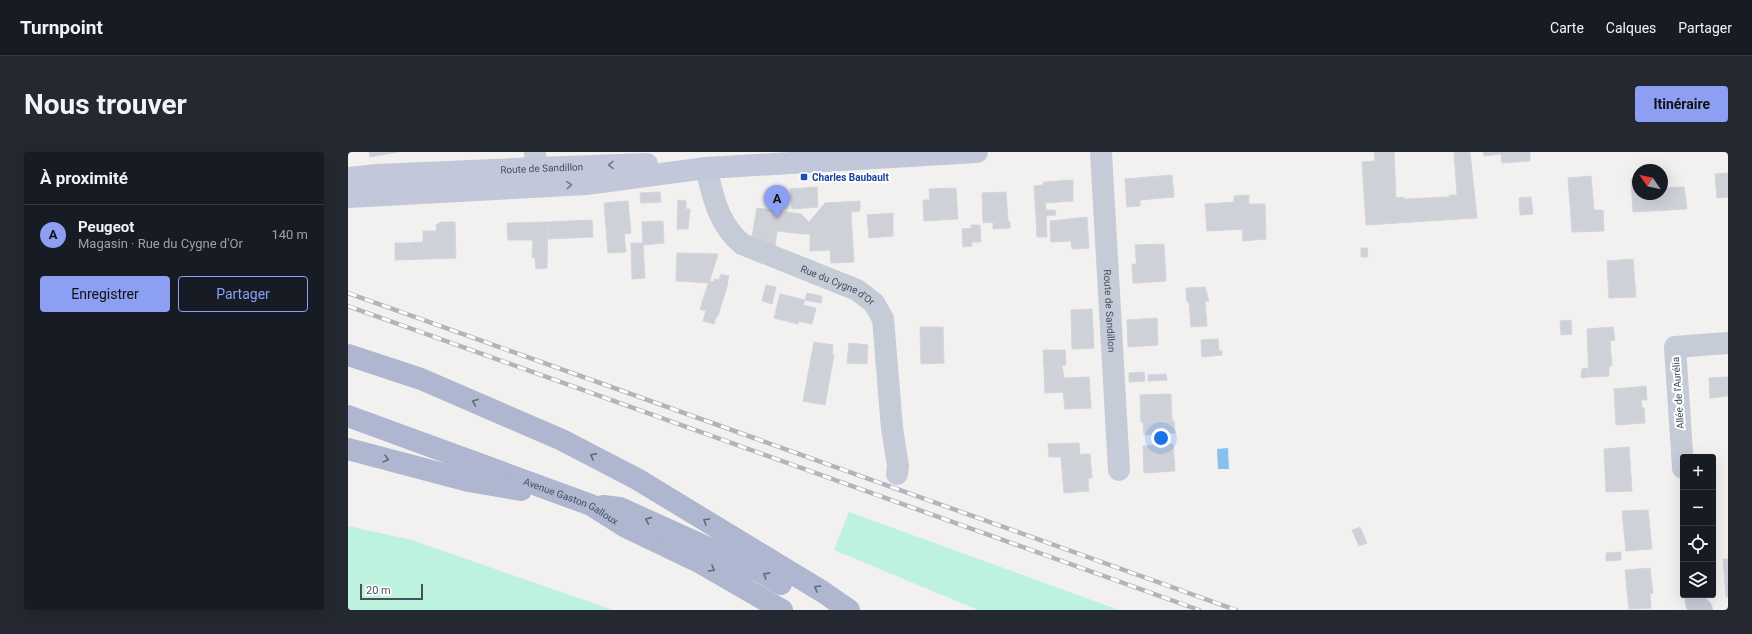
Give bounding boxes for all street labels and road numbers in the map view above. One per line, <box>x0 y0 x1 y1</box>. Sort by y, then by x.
street label: Route de Sandillon <box>500 161 583 175</box>
street label: Rue du Cygne d'Or <box>799 263 877 307</box>
street label: Route de Sandillon <box>1102 269 1118 352</box>
street label: Allée de l'Aurélia <box>1670 357 1686 429</box>
street label: Avenue Gaston Galloux <box>522 475 621 527</box>

